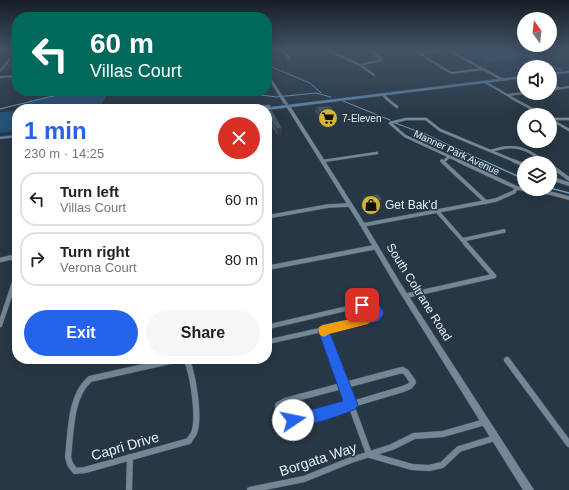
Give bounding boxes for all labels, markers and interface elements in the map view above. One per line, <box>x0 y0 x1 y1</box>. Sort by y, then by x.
north arrow <box>517 12 557 52</box>
map controls <box>517 12 557 196</box>
icon: left <box>24 28 76 80</box>
text: 60 m <box>90 28 154 59</box>
button: sound <box>517 60 557 100</box>
text: Villas Court <box>90 61 182 81</box>
supermarket icon: 7-Eleven <box>317 107 339 129</box>
button: search <box>517 108 557 148</box>
place label: 7-Eleven <box>342 113 381 124</box>
text: 1 min <box>24 117 87 144</box>
button: close <box>218 117 260 159</box>
street label: Manner Park Avenue <box>412 128 502 177</box>
text: 230 m · 14:25 <box>24 146 104 161</box>
button: layers <box>517 156 557 196</box>
text: Turn left <box>60 183 119 200</box>
icon: left <box>26 188 48 210</box>
text: 60 m <box>225 191 258 208</box>
shop icon: Get Bak'd <box>360 194 382 216</box>
place label: Get Bak'd <box>385 198 437 212</box>
text: Villas Court <box>60 200 126 215</box>
street label: South Coltrane Road <box>383 241 455 343</box>
text: Turn right <box>60 243 130 260</box>
icon: right <box>26 248 48 270</box>
text: 80 m <box>225 251 258 268</box>
text: Verona Court <box>60 260 137 275</box>
pin <box>345 288 379 322</box>
icon: arrive <box>351 294 373 316</box>
button: Exit <box>24 310 138 356</box>
button: Share <box>146 310 260 356</box>
position arrow <box>272 399 314 441</box>
street label: Capri Drive <box>89 429 161 463</box>
street label: Borgata Way <box>277 439 359 479</box>

